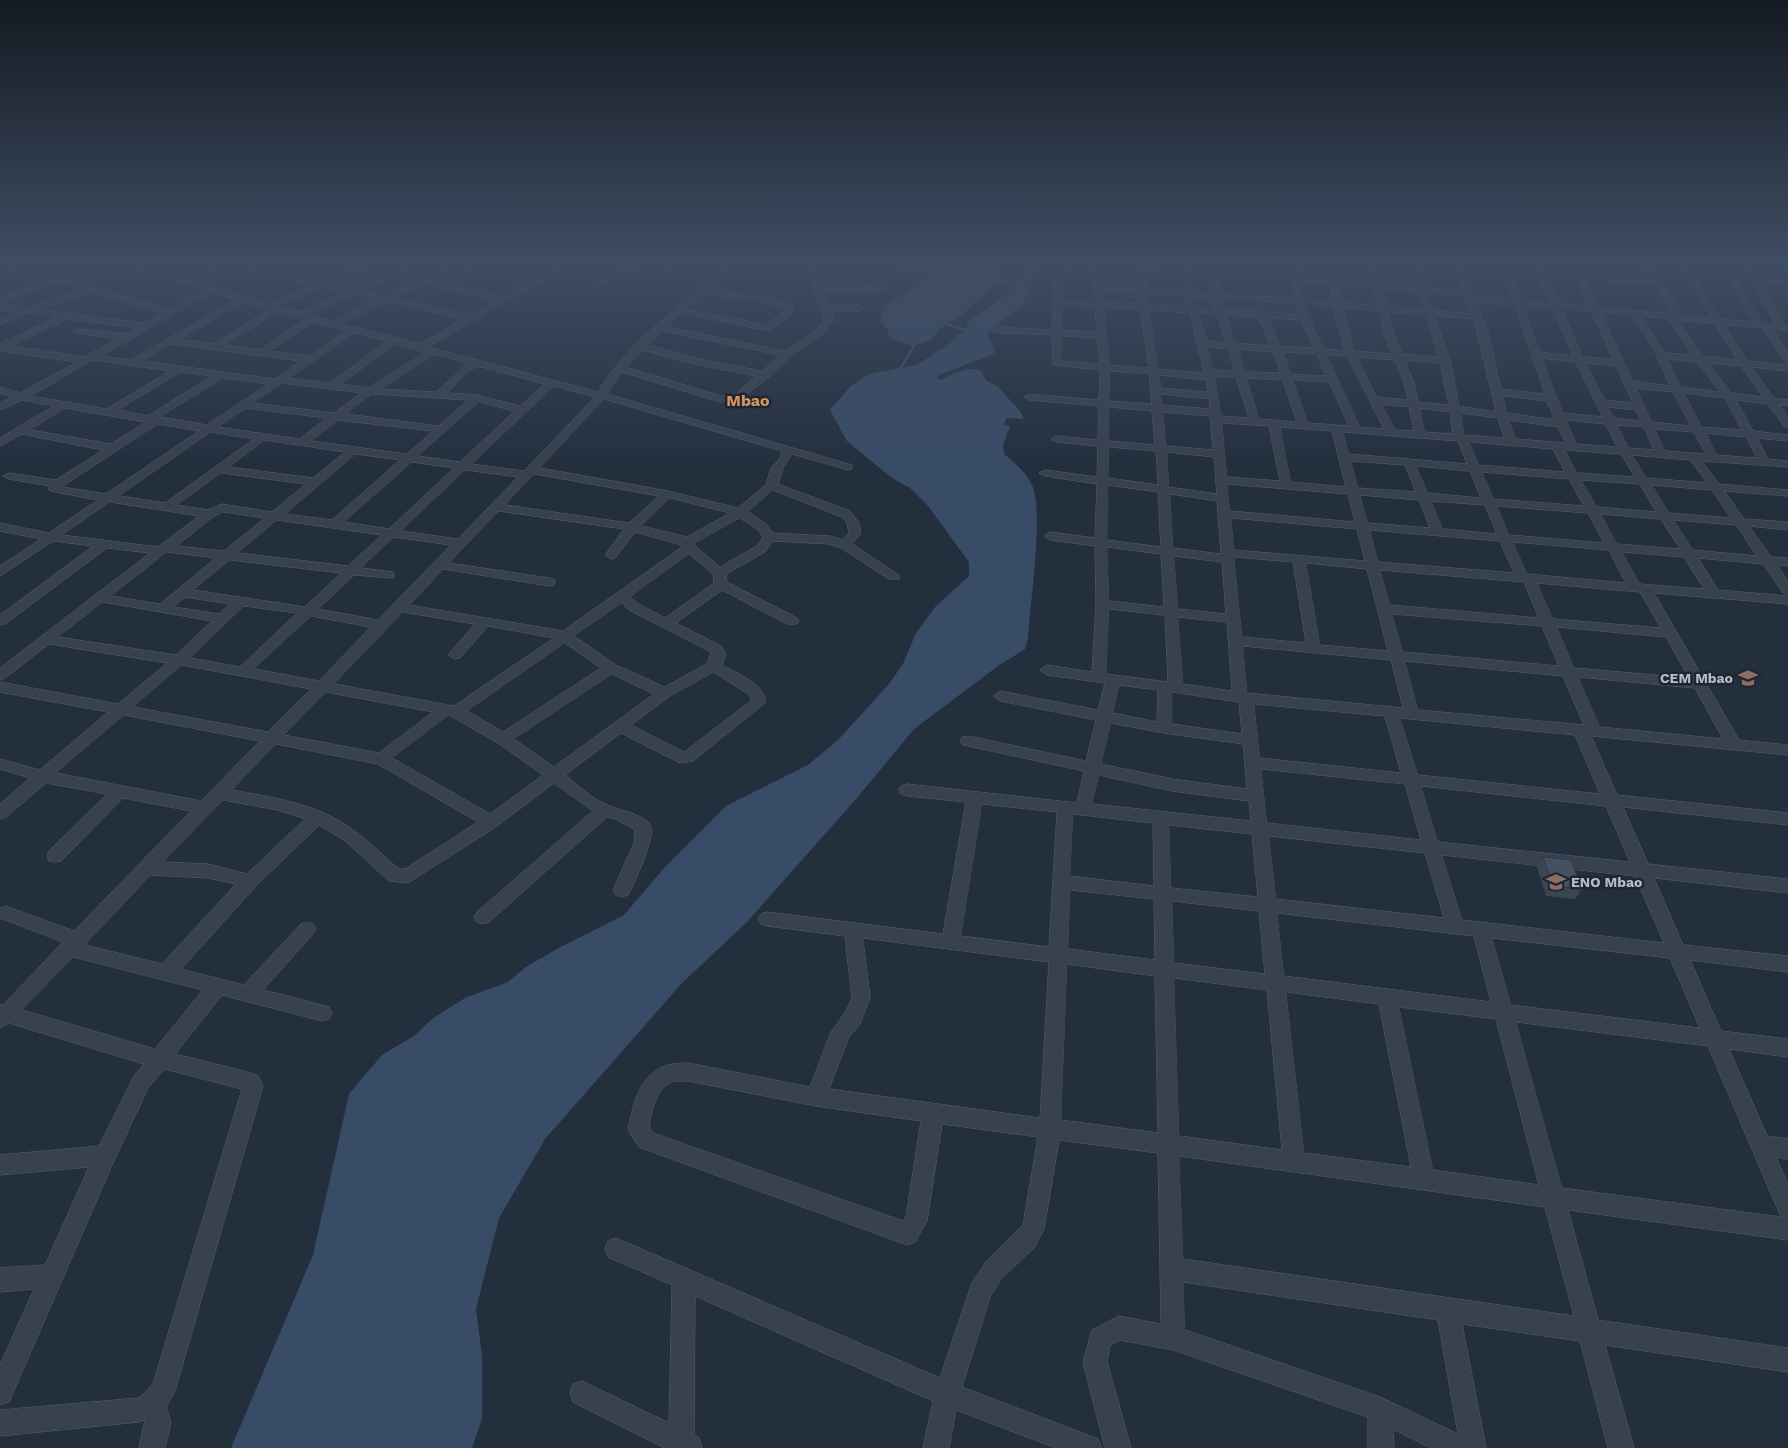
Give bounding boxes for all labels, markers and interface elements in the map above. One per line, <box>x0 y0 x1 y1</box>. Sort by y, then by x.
district label: Mbao <box>726 391 770 410</box>
school or university icon: CEM Mbao <box>1737 667 1759 689</box>
place label: CEM Mbao <box>1660 670 1733 686</box>
school or university icon: ENO Mbao <box>1545 871 1567 893</box>
place label: ENO Mbao <box>1571 874 1642 890</box>

